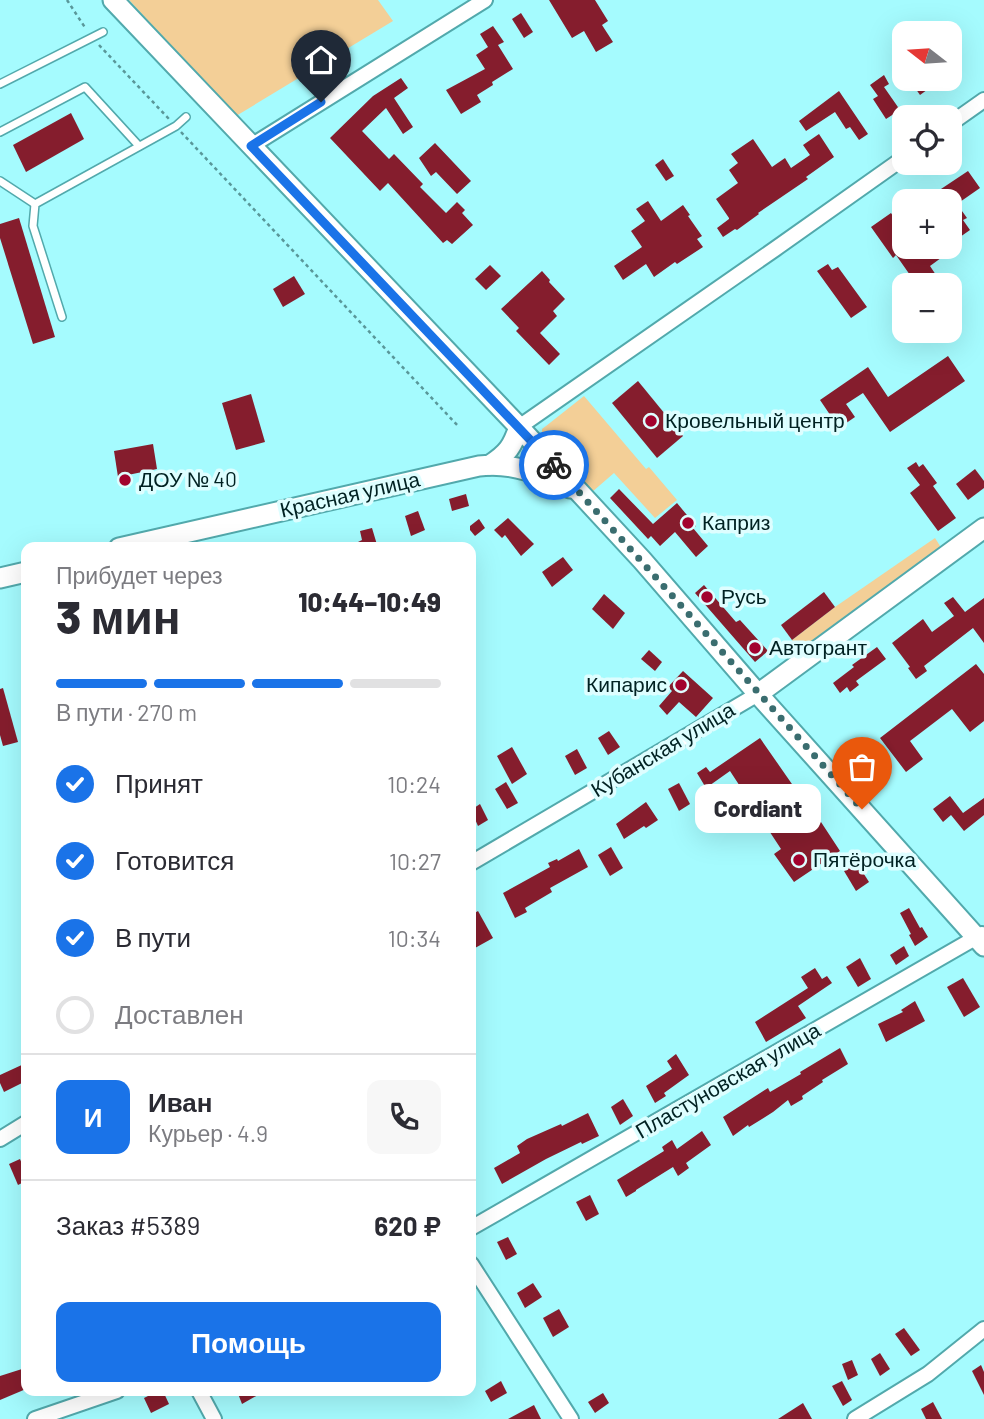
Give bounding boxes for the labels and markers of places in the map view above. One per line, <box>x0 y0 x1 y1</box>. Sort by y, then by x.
pin <box>291 30 351 102</box>
place label: Кровельный центр <box>665 407 845 432</box>
marker: Кровельный центр <box>643 413 659 429</box>
place label: ДОУ № 40 <box>139 466 237 491</box>
marker: ДОУ № 40 <box>117 472 133 488</box>
place label: Каприз <box>702 509 770 534</box>
marker: Каприз <box>680 515 696 531</box>
place label: Русь <box>721 583 767 608</box>
marker: Русь <box>699 589 715 605</box>
place label: Автогрант <box>769 634 867 659</box>
marker: Автогрант <box>747 640 763 656</box>
place label: Кипарис <box>586 671 667 696</box>
marker: Кипарис <box>673 677 689 693</box>
pin <box>832 737 892 809</box>
callout: Cordiant <box>694 784 820 834</box>
place label: Пятёрочка <box>813 846 916 871</box>
marker: Пятёрочка <box>791 852 807 868</box>

